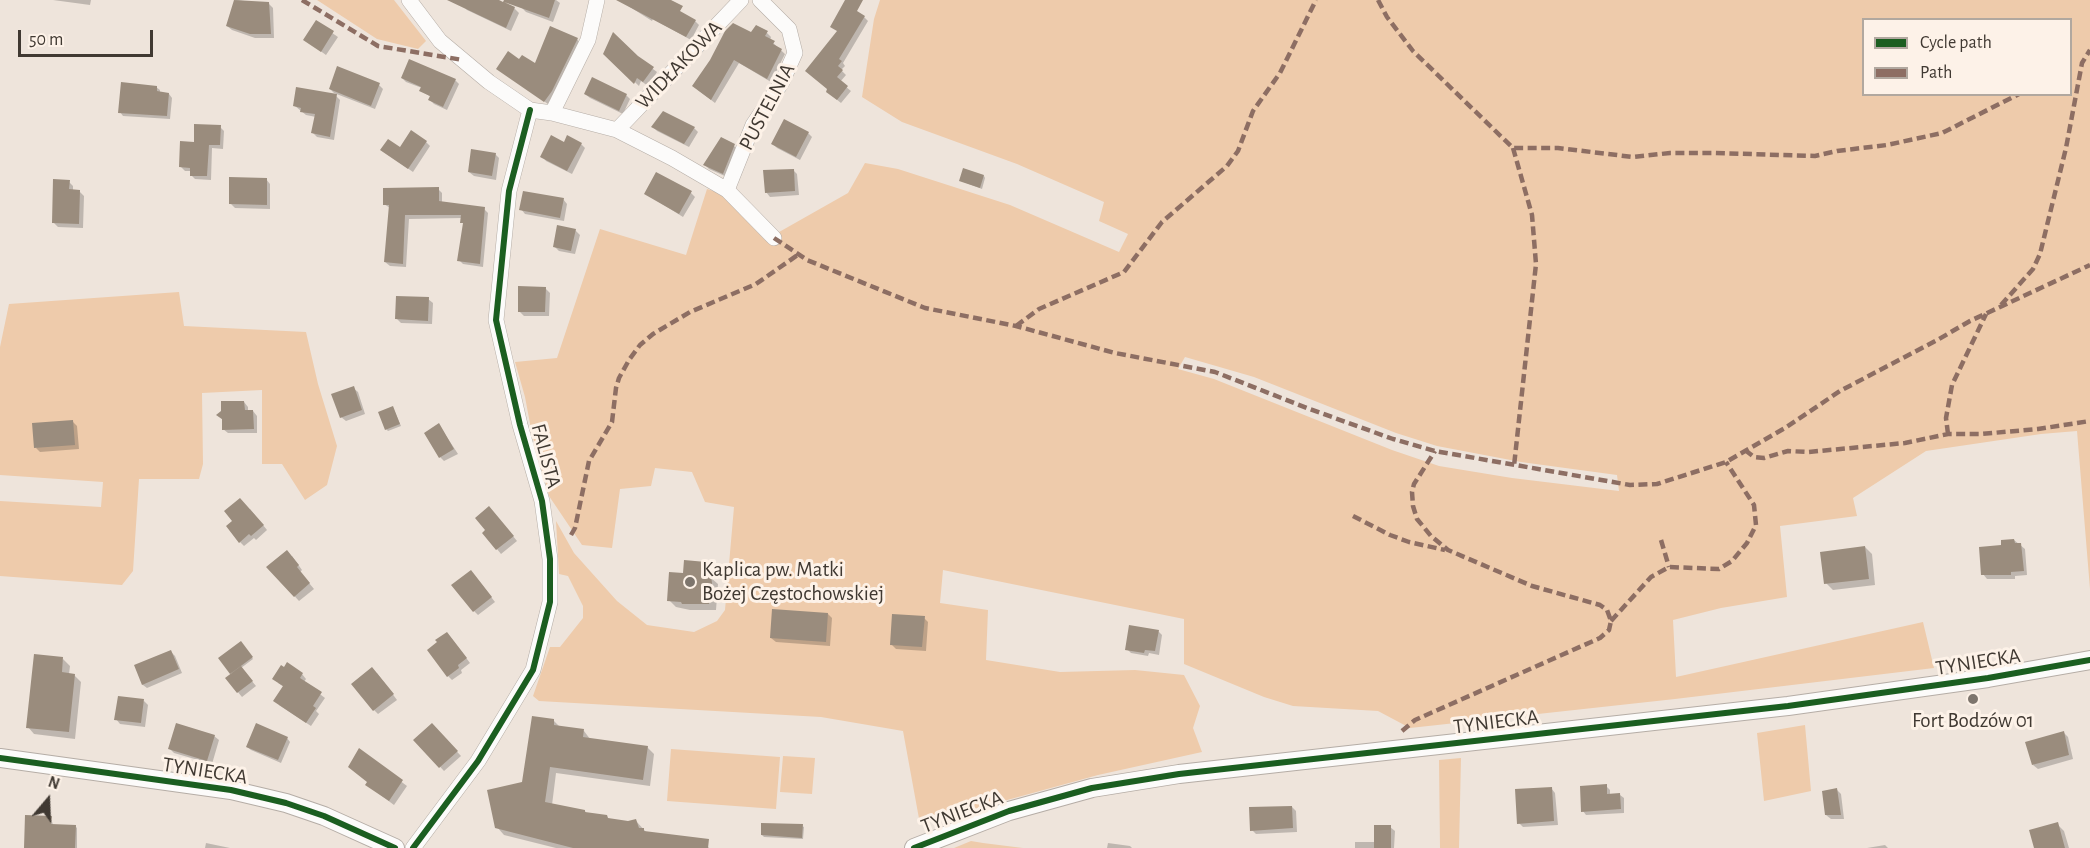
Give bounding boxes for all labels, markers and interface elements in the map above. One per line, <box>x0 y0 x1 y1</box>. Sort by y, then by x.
street label: WIDŁAKOWA <box>630 15 728 115</box>
scale bar <box>21 18 156 56</box>
legend <box>1862 18 2072 96</box>
text: 50 m <box>29 31 63 49</box>
text: Cycle path <box>1920 34 1992 52</box>
street label: PUSTELNIA <box>734 59 800 155</box>
text: Path <box>1920 64 1952 82</box>
street label: FALISTA <box>525 421 567 491</box>
place label: Kaplica pw. Matki Bożej Częstochowskiej <box>702 557 884 607</box>
marker: Kaplica pw. Matki Bożej Częstochowskiej <box>683 575 697 589</box>
street label: TYNIECKA <box>1934 643 2022 681</box>
marker: Fort Bodzów 01 <box>1966 692 1980 706</box>
street label: TYNIECKA <box>1452 704 1540 740</box>
place label: Fort Bodzów 01 <box>1912 708 2034 734</box>
street label: TYNIECKA <box>161 752 249 790</box>
north arrow <box>18 770 78 830</box>
text: N <box>46 774 62 792</box>
street label: TYNIECKA <box>917 785 1007 839</box>

